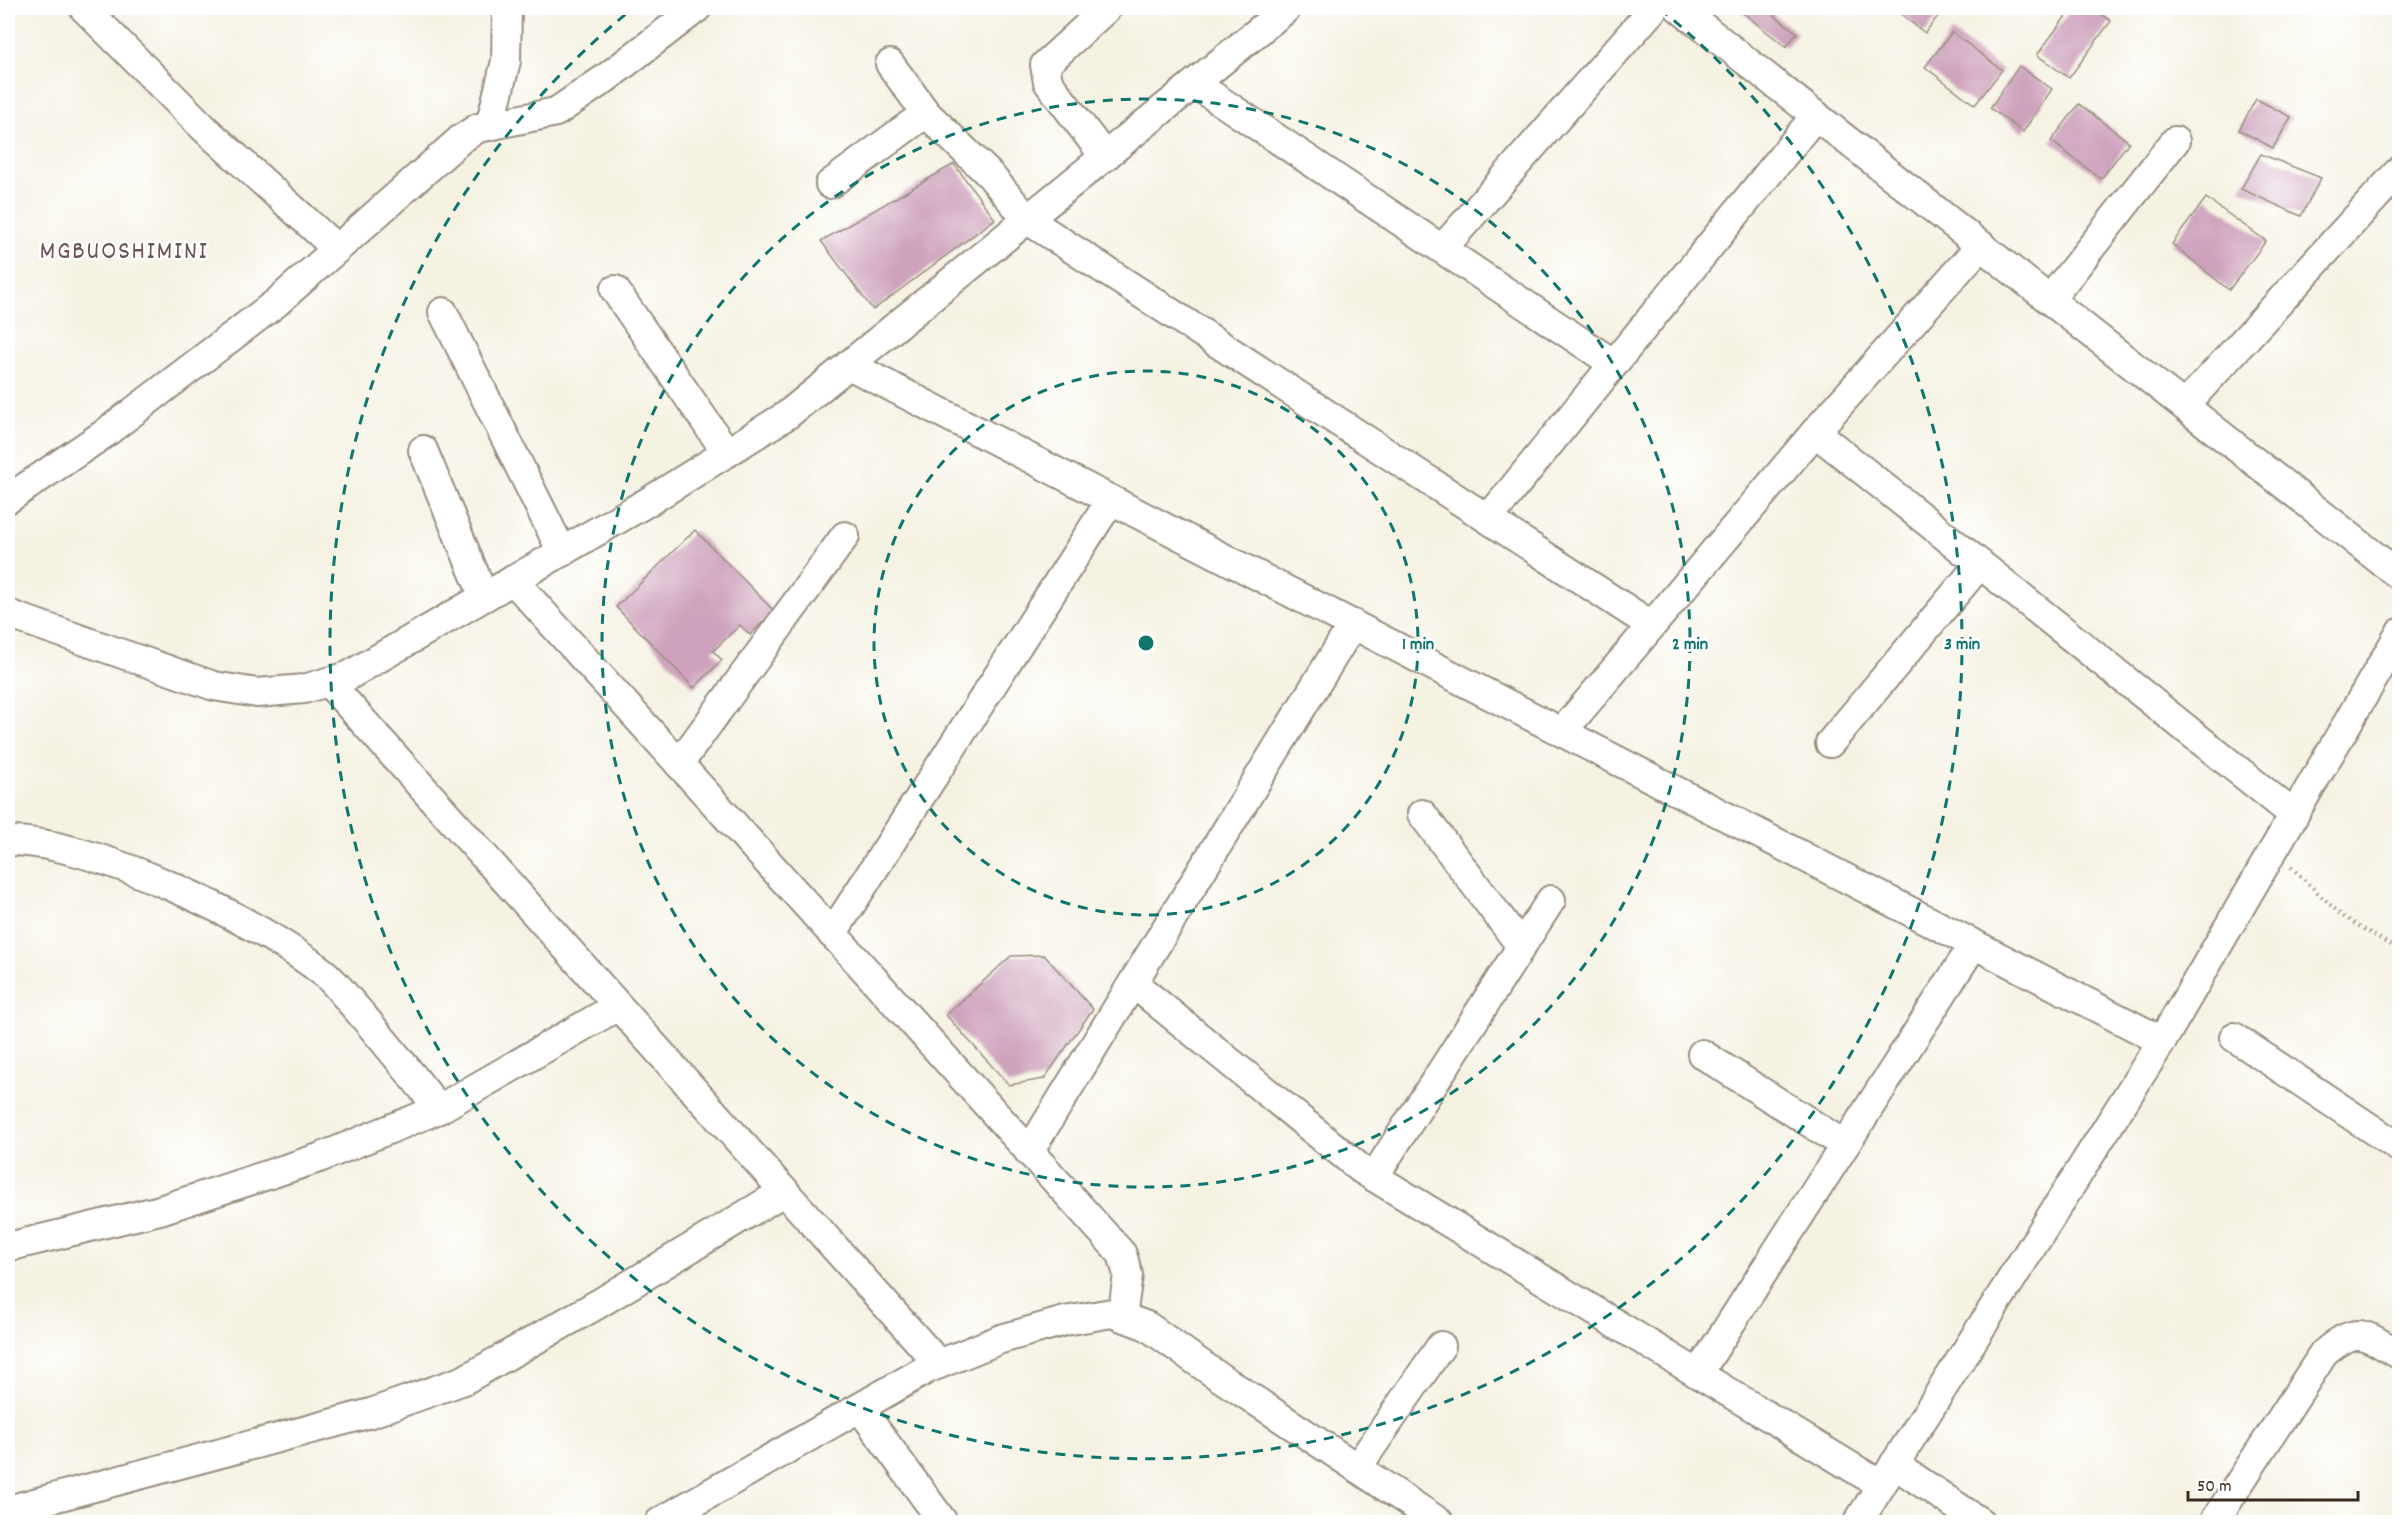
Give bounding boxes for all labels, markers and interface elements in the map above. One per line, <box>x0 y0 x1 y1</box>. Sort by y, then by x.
district label: MGBUOSHIMINI <box>40 233 208 272</box>
centre of rings <box>1136 633 1156 653</box>
text: 1 min <box>1402 633 1434 658</box>
text: 2 min <box>1672 633 1708 658</box>
text: 3 min <box>1944 633 1980 658</box>
scale bar <box>2188 1464 2358 1502</box>
text: 50 m <box>2197 1475 2232 1500</box>

